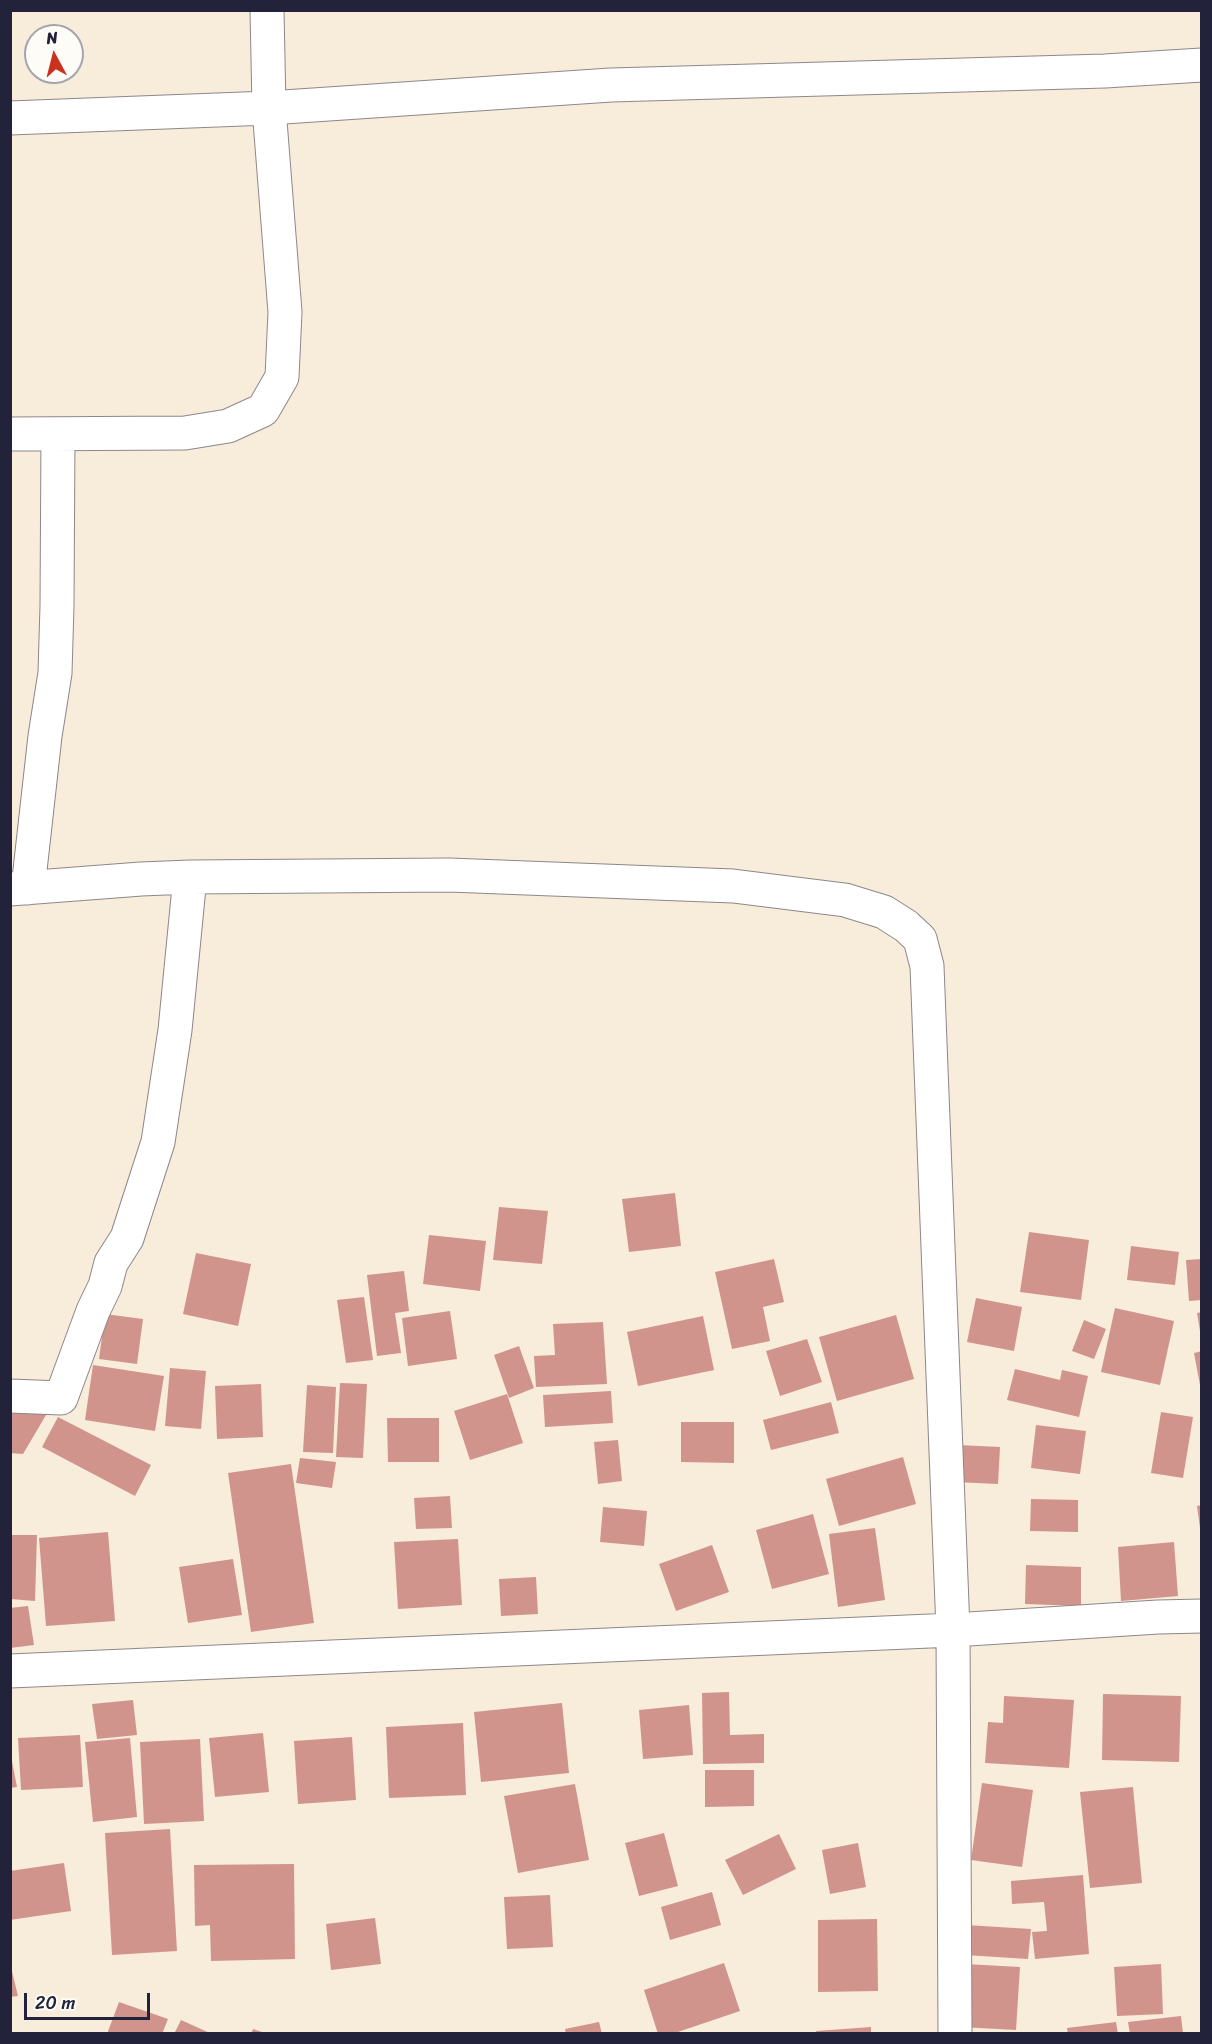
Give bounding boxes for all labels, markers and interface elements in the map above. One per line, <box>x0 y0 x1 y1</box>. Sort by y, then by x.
text: N <box>45 23 59 53</box>
north arrow <box>24 24 84 84</box>
scale bar <box>27 1981 153 2019</box>
text: 20 m <box>35 1987 75 2019</box>

